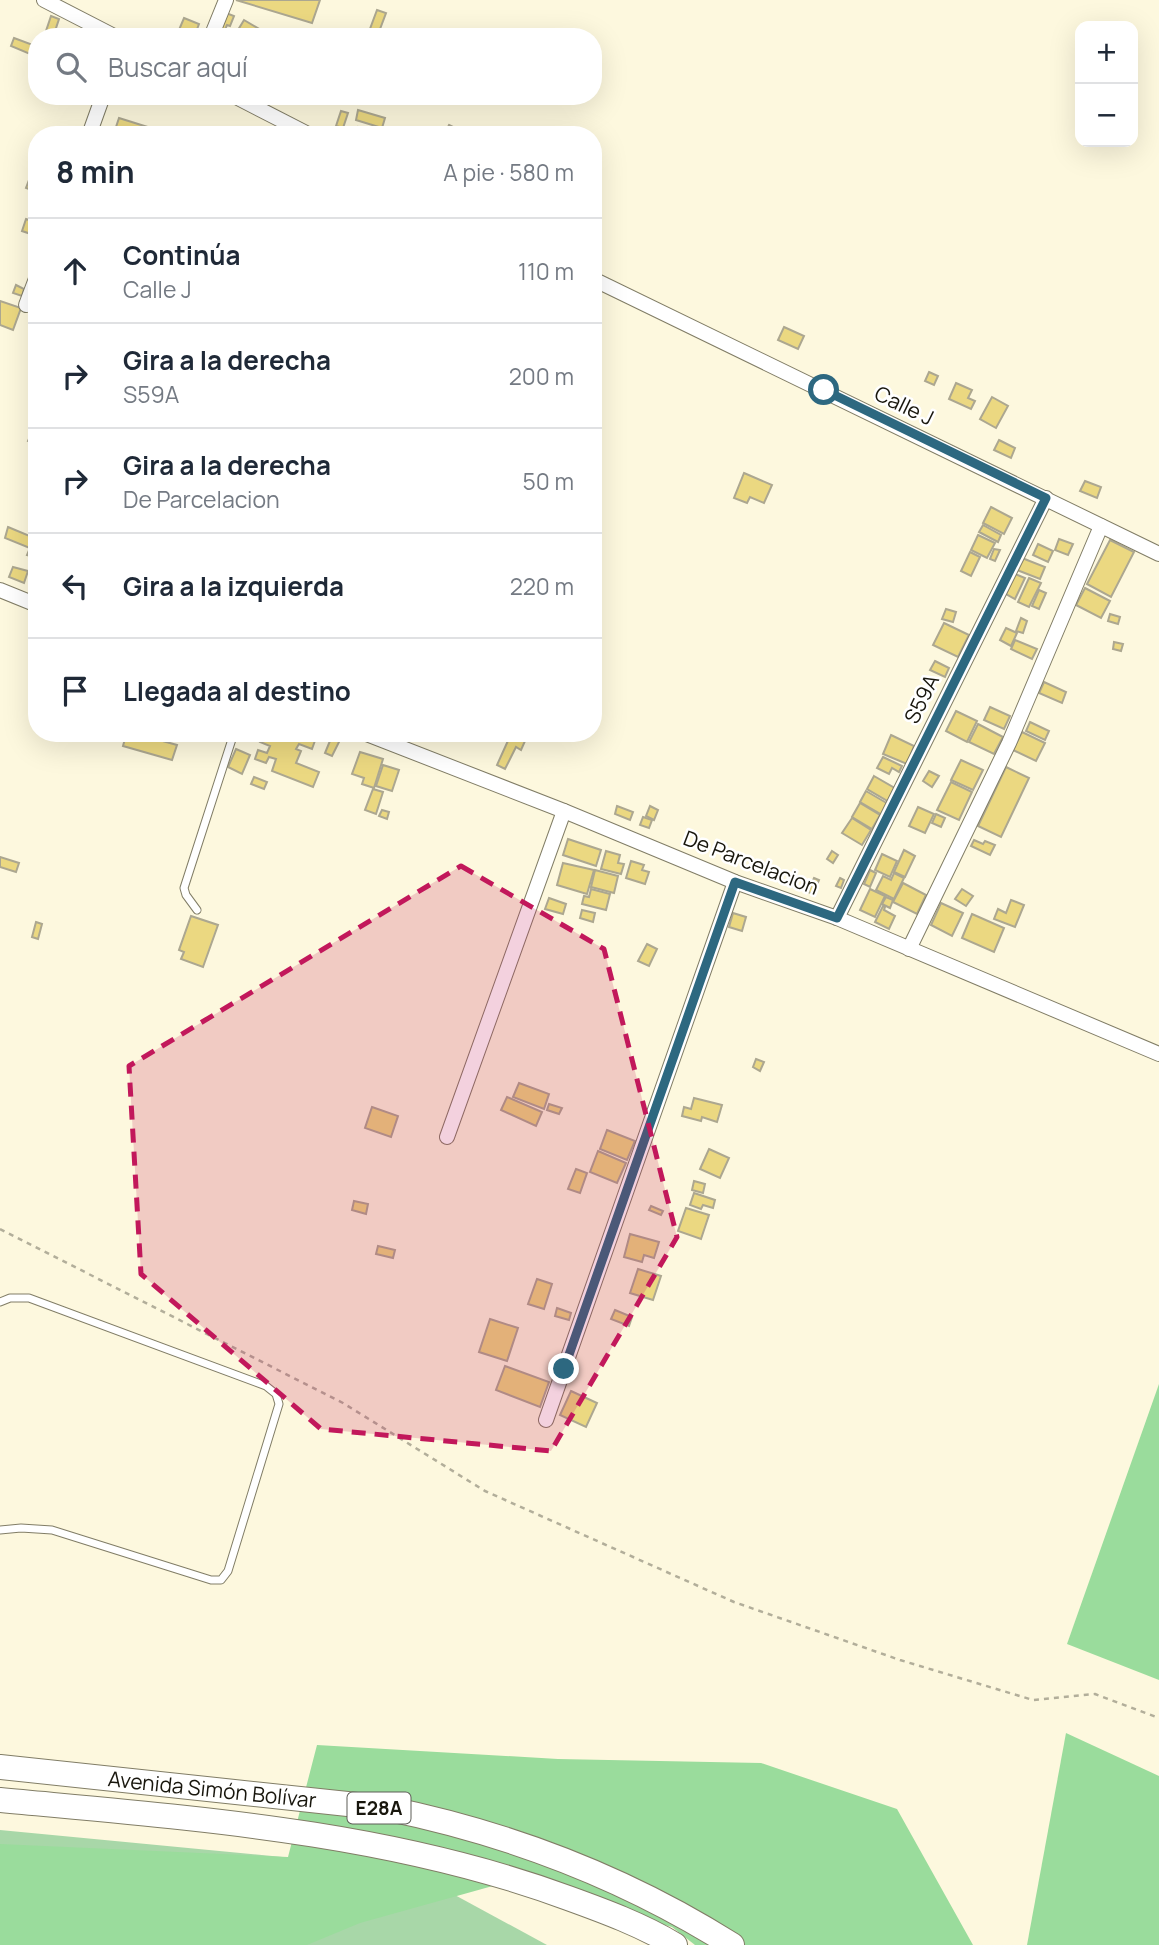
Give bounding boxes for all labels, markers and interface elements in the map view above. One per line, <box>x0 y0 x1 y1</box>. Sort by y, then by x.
map controls <box>1075 21 1138 147</box>
button: + <box>1075 21 1138 84</box>
search box <box>28 28 602 105</box>
icon: search <box>52 48 90 86</box>
text: Buscar aquí <box>108 49 248 85</box>
button: − <box>1075 84 1138 147</box>
text: 8 min <box>56 151 135 192</box>
text: A pie · 580 m <box>443 156 574 188</box>
text: Continúa <box>123 237 241 273</box>
icon: ahead <box>56 252 94 290</box>
text: 110 m <box>518 255 574 287</box>
text: Calle J <box>123 273 192 305</box>
text: Gira a la derecha <box>123 342 331 378</box>
icon: right <box>56 357 94 395</box>
text: 200 m <box>509 360 574 392</box>
route start <box>808 374 839 405</box>
text: S59A <box>123 378 179 410</box>
street label: Calle J <box>870 379 939 431</box>
text: Gira a la derecha <box>123 447 331 483</box>
icon: right <box>56 462 94 500</box>
text: 50 m <box>523 465 574 497</box>
text: De Parcelacion <box>123 483 280 515</box>
icon: left <box>56 567 94 605</box>
text: Gira a la izquierda <box>123 568 344 604</box>
text: 220 m <box>510 570 574 602</box>
street label: S59A <box>897 669 945 728</box>
icon: arrive <box>56 672 94 710</box>
text: Llegada al destino <box>123 673 351 709</box>
street label: De Parcelacion <box>680 823 823 901</box>
route end <box>548 1353 579 1384</box>
street label: Avenida Simón Bolívar <box>107 1764 318 1814</box>
road number: E28A <box>348 1792 410 1824</box>

